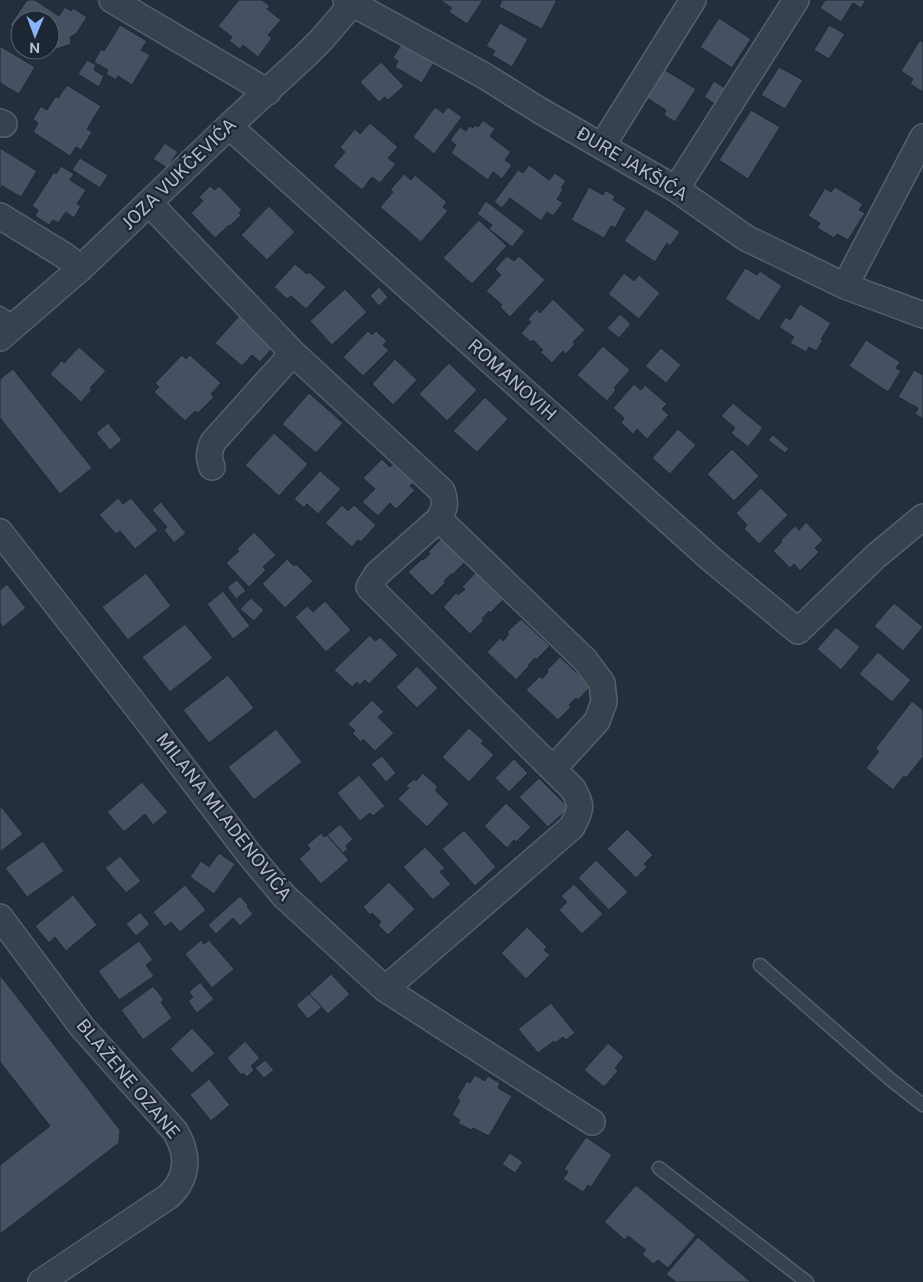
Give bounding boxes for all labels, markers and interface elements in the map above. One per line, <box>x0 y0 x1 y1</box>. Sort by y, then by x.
north arrow <box>10 10 60 60</box>
text: N <box>29 40 40 56</box>
street label: JOZA VUKČEVIĆA <box>116 113 240 234</box>
street label: ĐURE JAKŠIĆA <box>573 121 692 205</box>
street label: ROMANOVIH <box>464 335 561 425</box>
street label: MILANA MLADENOVIĆA <box>152 728 297 905</box>
street label: BLAŽENE OZANE <box>72 1015 184 1143</box>

